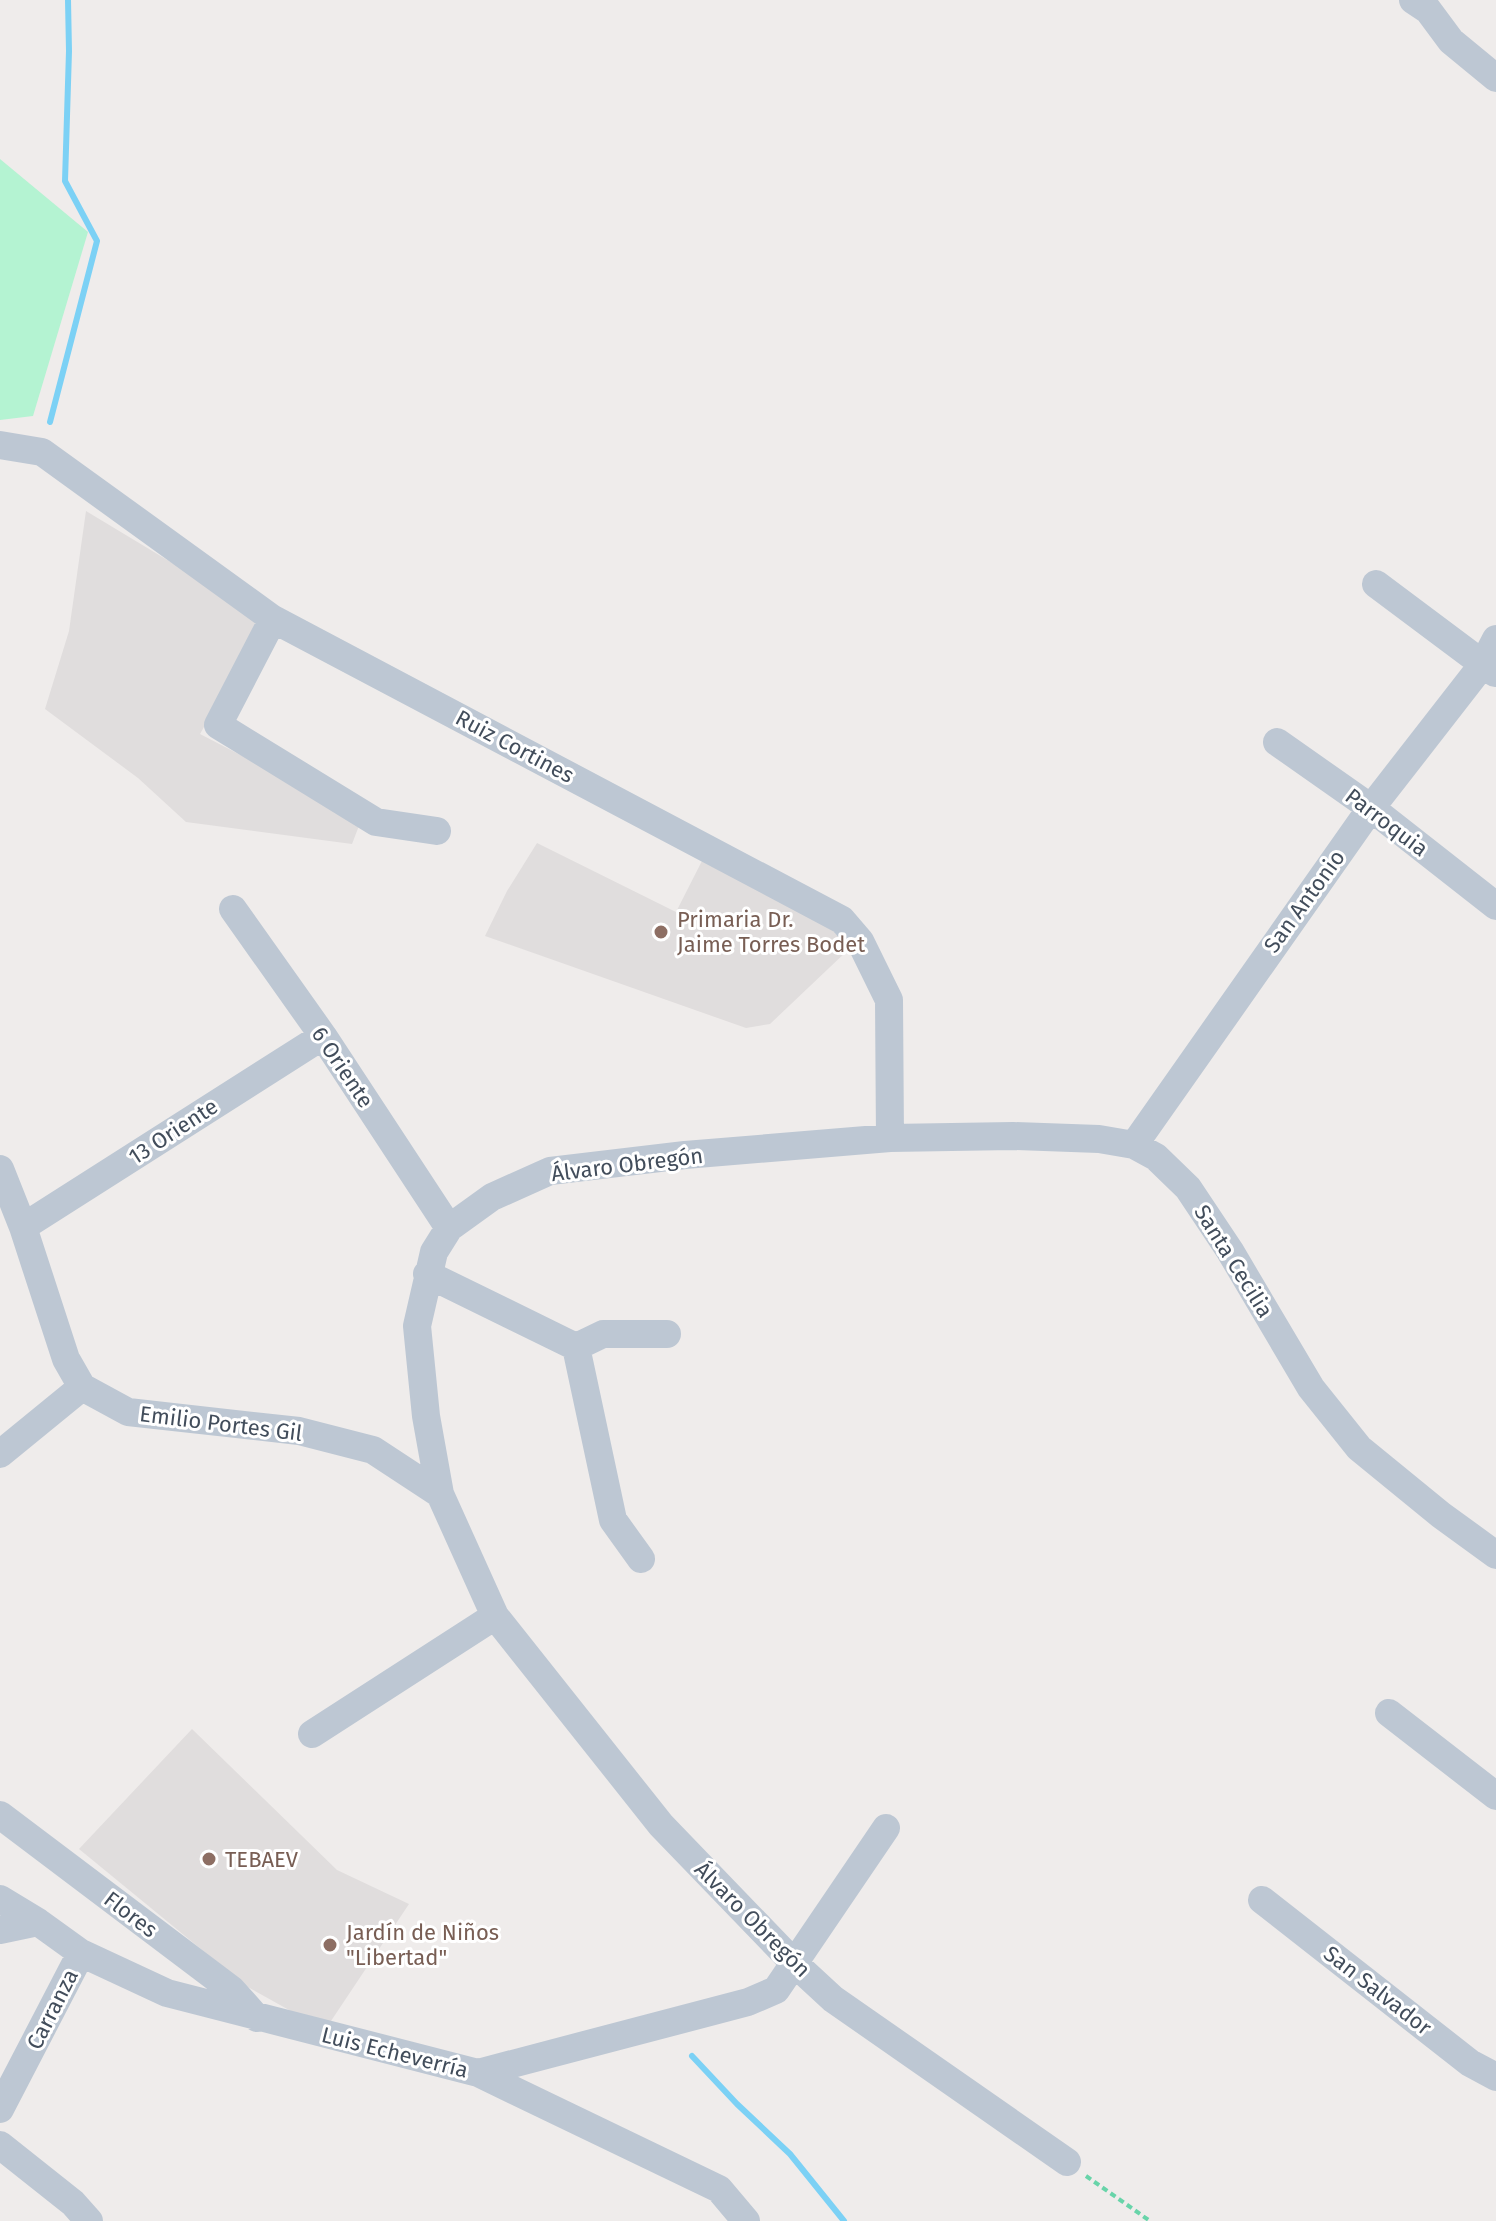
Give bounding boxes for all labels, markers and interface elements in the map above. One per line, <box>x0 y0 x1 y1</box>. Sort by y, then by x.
street label: Ruiz Cortines <box>451 704 579 789</box>
street label: Parroquia <box>1340 782 1434 862</box>
street label: San Antonio <box>1258 845 1351 958</box>
place label: Primaria Dr. Jaime Torres Bodet <box>677 906 865 958</box>
marker: Primaria Dr. Jaime Torres Bodet <box>652 923 670 941</box>
street label: 6 Oriente <box>306 1022 379 1113</box>
street label: 13 Oriente <box>124 1093 223 1170</box>
street label: Álvaro Obregón <box>550 1142 705 1187</box>
street label: Santa Cecilia <box>1188 1200 1279 1323</box>
street label: Emilio Portes Gil <box>138 1400 304 1447</box>
place label: TEBAEV <box>225 1846 299 1873</box>
marker: TEBAEV <box>200 1850 218 1868</box>
street label: Álvaro Obregón <box>689 1856 816 1983</box>
street label: Flores <box>99 1886 163 1943</box>
place label: Jardín de Niños "Libertad" <box>346 1919 499 1971</box>
marker: Jardín de Niños "Libertad" <box>321 1936 339 1954</box>
street label: San Salvador <box>1318 1940 1437 2041</box>
street label: Carranza <box>21 1965 84 2054</box>
street label: Luis Echeverría <box>319 2021 471 2084</box>

